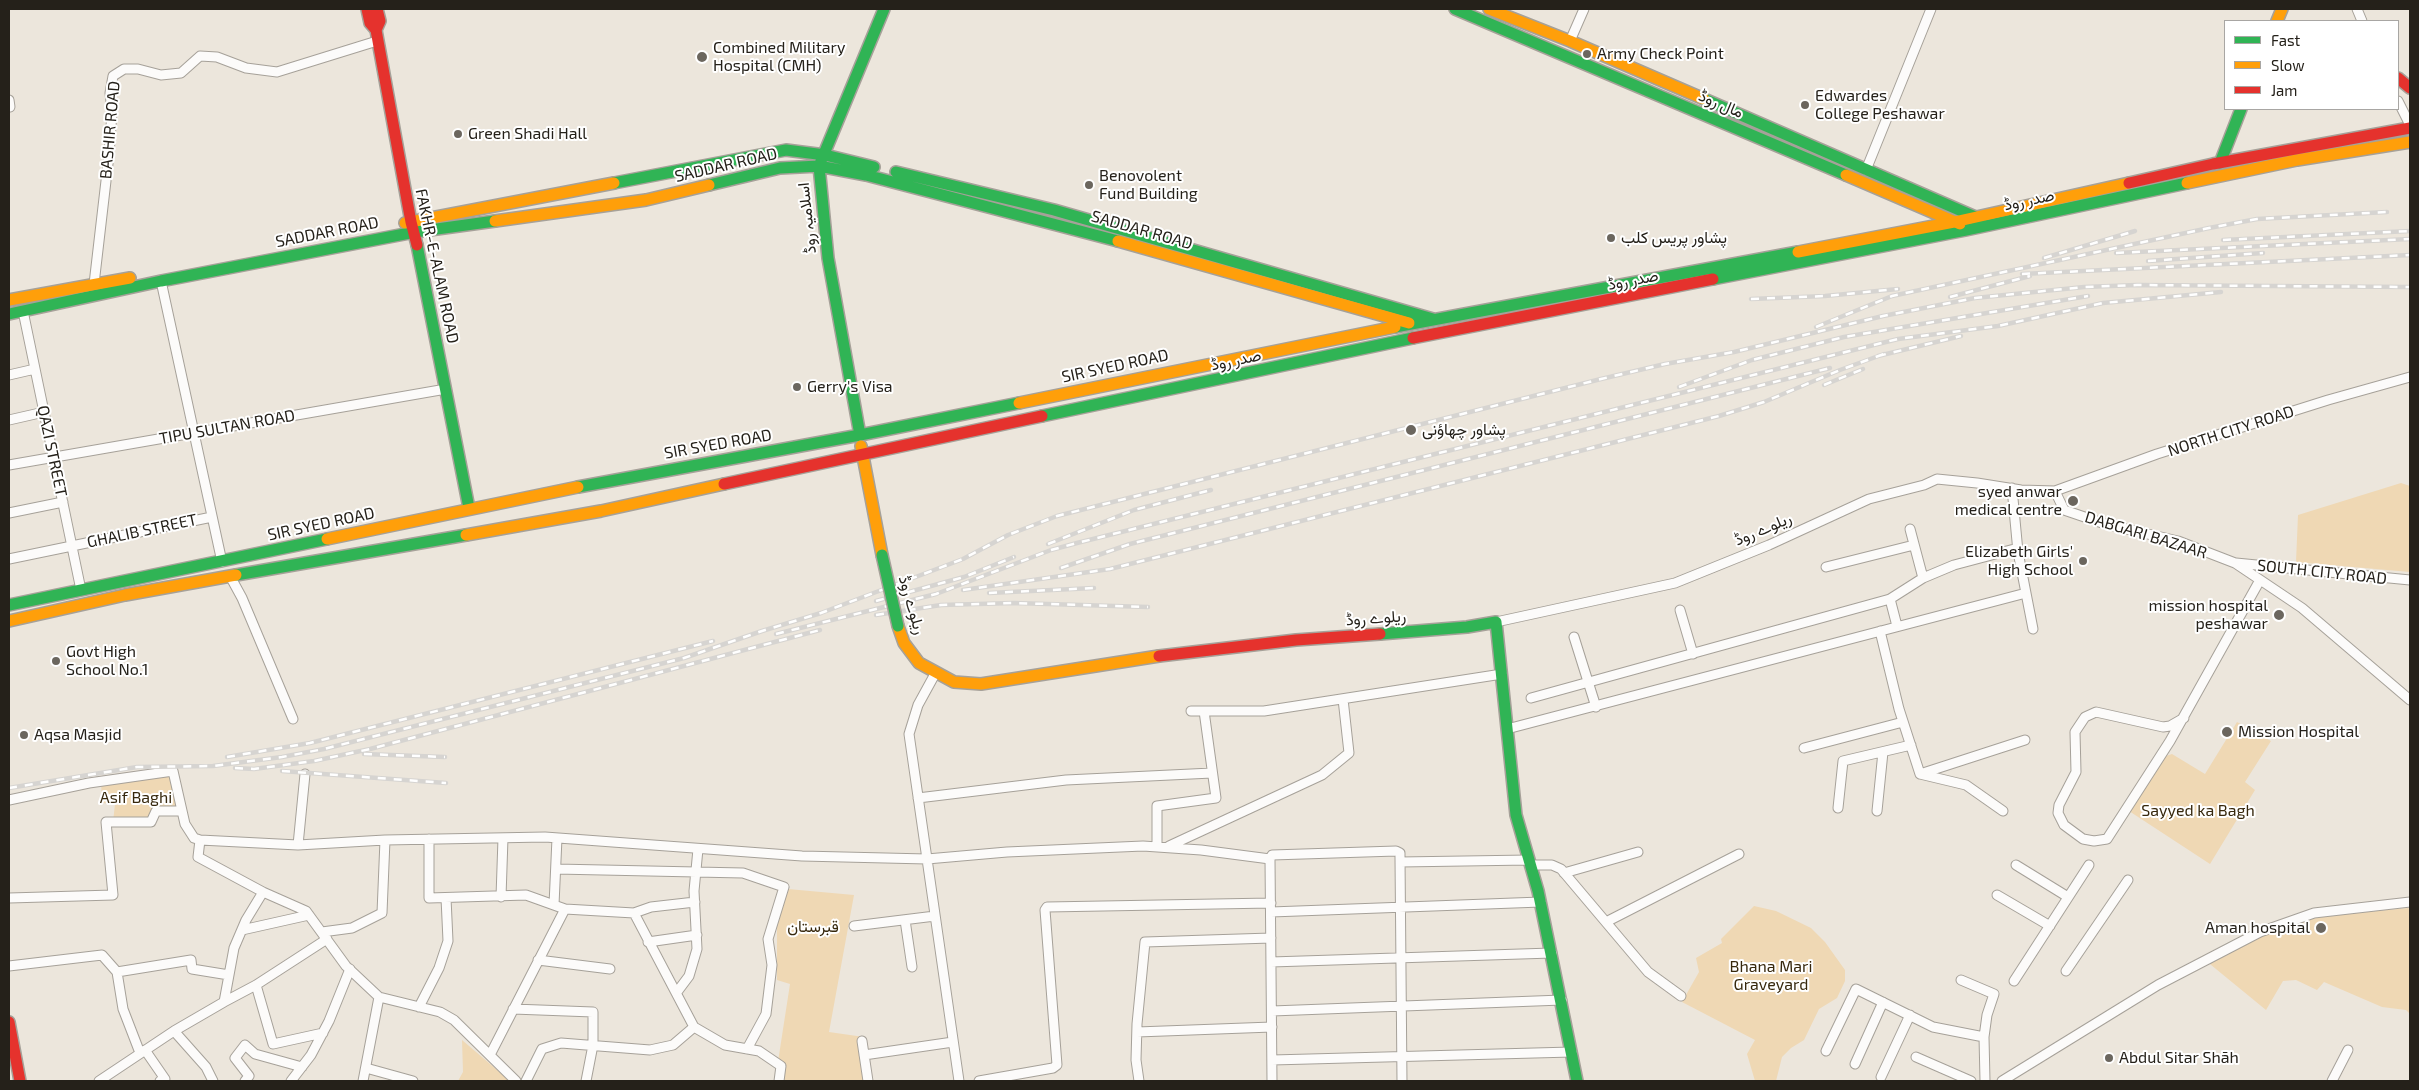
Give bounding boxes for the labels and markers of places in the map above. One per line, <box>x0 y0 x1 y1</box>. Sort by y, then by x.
place label: Combined Military Hospital (CMH) <box>713 38 845 76</box>
place label: Army Check Point <box>1597 44 1724 64</box>
marker: Army Check Point <box>1581 48 1593 60</box>
marker: Combined Military Hospital (CMH) <box>695 50 709 64</box>
place label: Edwardes College Peshawar <box>1815 86 1945 124</box>
marker: Edwardes College Peshawar <box>1799 99 1811 111</box>
place label: Green Shadi Hall <box>468 124 587 144</box>
marker: Green Shadi Hall <box>452 128 464 140</box>
place label: Benovolent Fund Building <box>1099 166 1198 204</box>
marker: Benovolent Fund Building <box>1083 179 1095 191</box>
place label: پشاور پریس کلب <box>1621 228 1727 248</box>
marker: پشاور پریس کلب <box>1605 232 1617 244</box>
place label: Gerry's Visa <box>807 377 893 397</box>
marker: Gerry's Visa <box>791 381 803 393</box>
place label: پشاور چھاؤنی <box>1422 420 1506 440</box>
marker: پشاور چھاؤنی <box>1404 423 1418 437</box>
place label: syed anwar medical centre <box>1955 482 2062 520</box>
marker: syed anwar medical centre <box>2066 494 2080 508</box>
place label: Elizabeth Girls' High School <box>1965 542 2073 580</box>
marker: Elizabeth Girls' High School <box>2077 555 2089 567</box>
place label: mission hospital peshawar <box>2148 596 2268 634</box>
marker: mission hospital peshawar <box>2272 608 2286 622</box>
place label: Govt High School No.1 <box>66 642 148 680</box>
marker: Govt High School No.1 <box>50 655 62 667</box>
place label: Mission Hospital <box>2238 722 2359 742</box>
place label: Aqsa Masjid <box>34 725 122 745</box>
marker: Mission Hospital <box>2220 725 2234 739</box>
marker: Aqsa Masjid <box>18 729 30 741</box>
place label: Aman hospital <box>2205 918 2310 938</box>
marker: Aman hospital <box>2314 921 2328 935</box>
place label: Abdul Sitar Shāh <box>2119 1048 2239 1068</box>
marker: Abdul Sitar Shāh <box>2103 1052 2115 1064</box>

